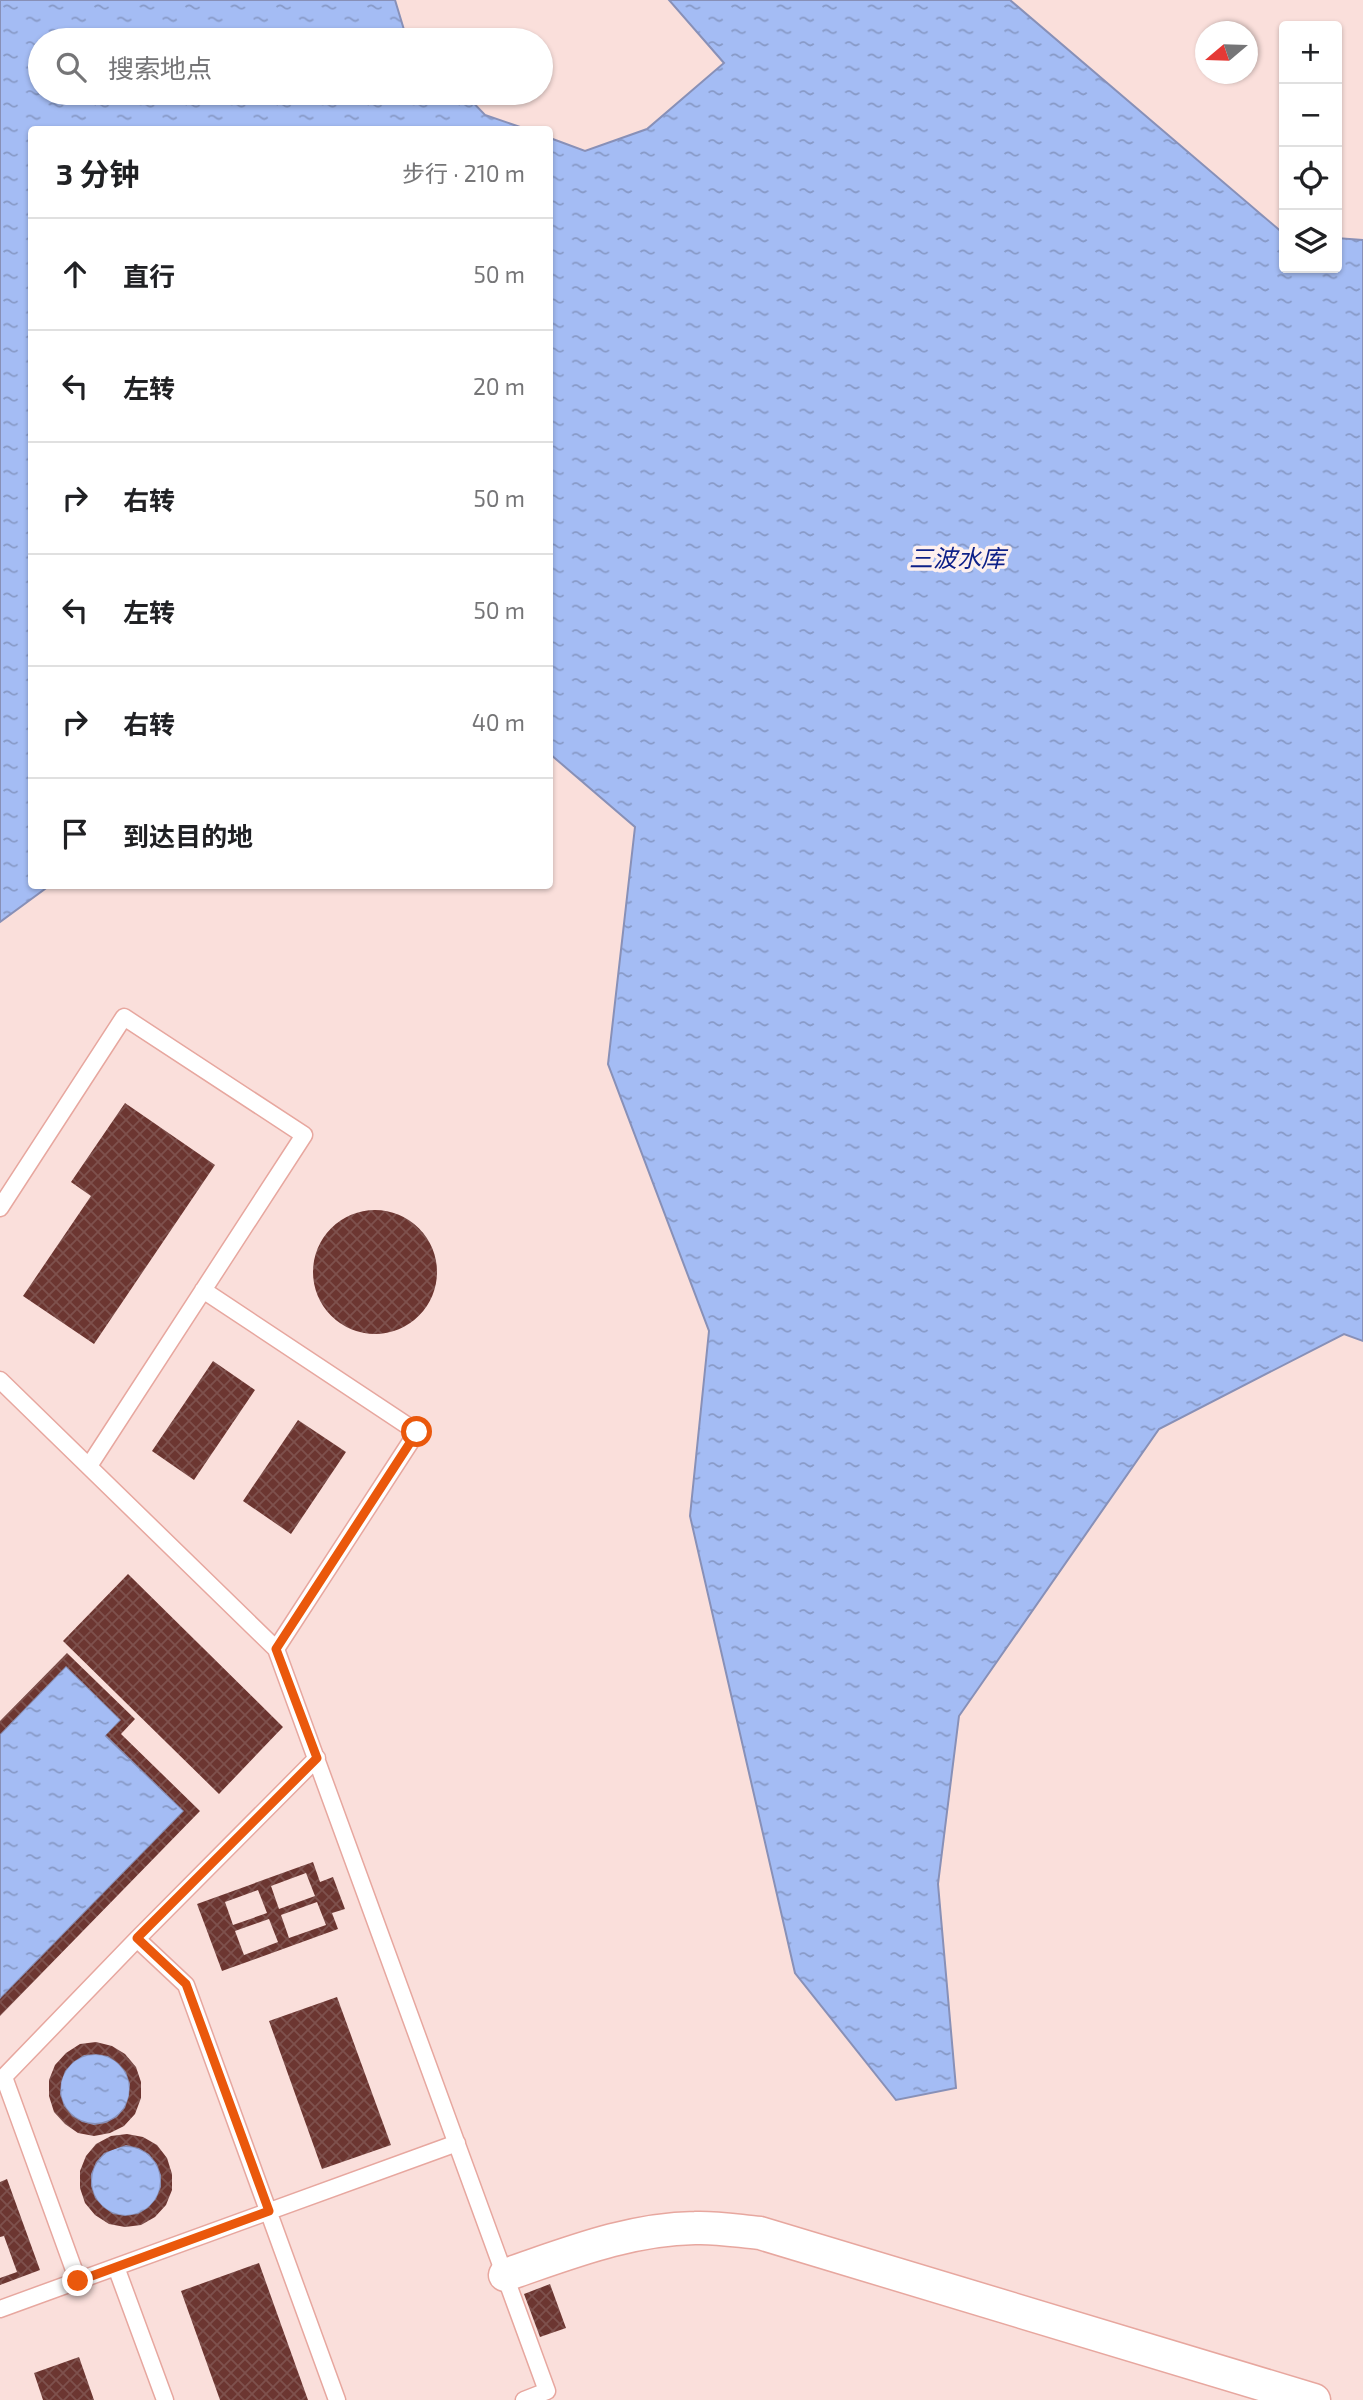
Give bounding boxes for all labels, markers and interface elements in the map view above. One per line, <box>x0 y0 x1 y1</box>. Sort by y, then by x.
north arrow <box>1195 21 1258 84</box>
map controls <box>1279 21 1342 273</box>
button: + <box>1279 21 1342 84</box>
search box <box>28 28 553 105</box>
icon: search <box>52 48 90 86</box>
text: 搜索地点 <box>108 52 212 83</box>
button: − <box>1279 84 1342 147</box>
button: locate <box>1279 147 1342 210</box>
text: 3 分钟 <box>56 155 140 191</box>
text: 步行 · 210 m <box>402 159 525 187</box>
button: layers <box>1279 210 1342 273</box>
icon: ahead <box>56 255 94 293</box>
text: 直行 <box>123 260 175 291</box>
text: 50 m <box>474 260 525 288</box>
icon: left <box>56 367 94 405</box>
text: 左转 <box>123 372 175 403</box>
text: 20 m <box>473 372 525 400</box>
icon: right <box>56 479 94 517</box>
text: 右转 <box>123 484 175 515</box>
text: 50 m <box>474 484 525 512</box>
water label: 三波水库 <box>909 543 1009 572</box>
icon: left <box>56 591 94 629</box>
text: 左转 <box>123 596 175 627</box>
text: 50 m <box>474 596 525 624</box>
icon: right <box>56 703 94 741</box>
text: 右转 <box>123 708 175 739</box>
text: 40 m <box>472 708 525 736</box>
icon: arrive <box>56 815 94 853</box>
text: 到达目的地 <box>123 820 253 851</box>
route start <box>401 1416 432 1447</box>
route end <box>62 2265 93 2296</box>

